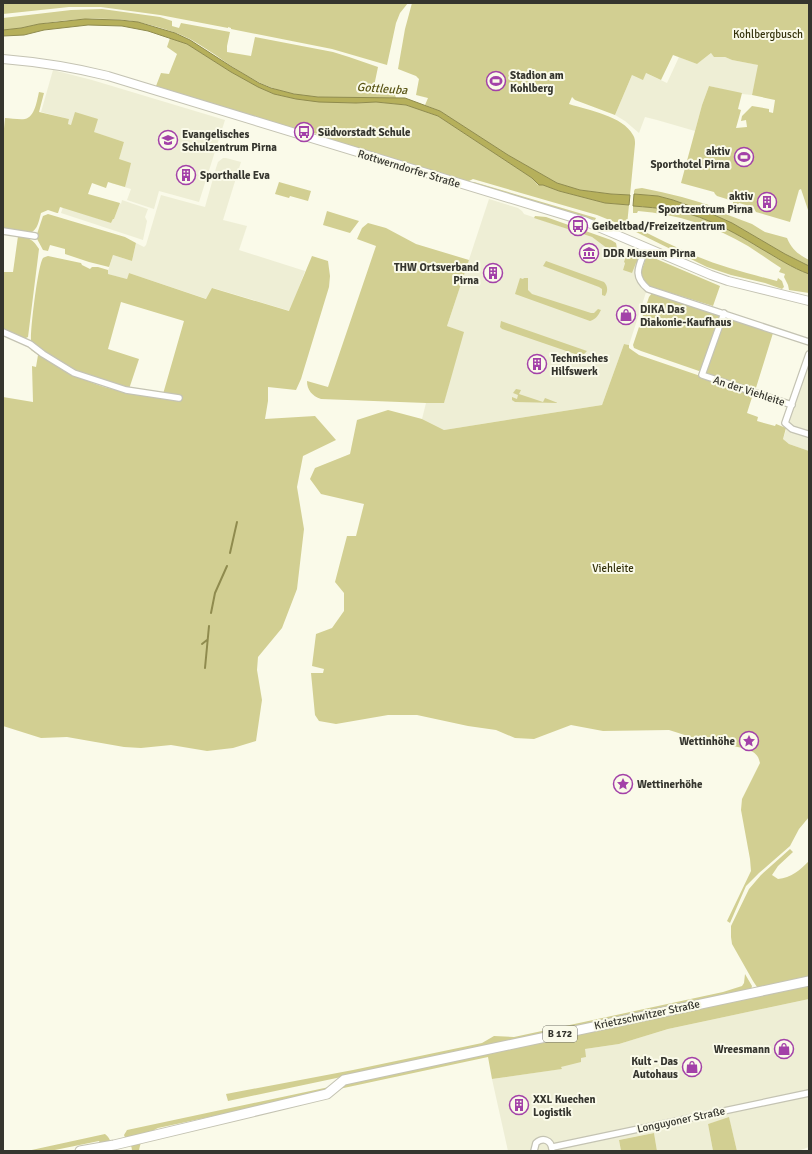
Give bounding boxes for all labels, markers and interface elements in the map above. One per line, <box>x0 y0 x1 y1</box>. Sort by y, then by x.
park label: Kohlbergbusch <box>733 28 803 41</box>
place label: Stadion am Kohlberg <box>510 69 564 95</box>
sports icon: Stadion am Kohlberg <box>485 70 507 92</box>
water label: Gottleuba <box>356 80 409 98</box>
bus stop icon: Südvorstadt Schule <box>293 121 315 143</box>
place label: Südvorstadt Schule <box>318 126 411 139</box>
place label: Evangelisches Schulzentrum Pirna <box>182 128 277 154</box>
school or university icon: Evangelisches Schulzentrum Pirna <box>157 129 179 151</box>
place label: aktiv Sporthotel Pirna <box>650 145 731 171</box>
sports icon: aktiv Sporthotel Pirna <box>733 146 755 168</box>
street label: Rottwerndorfer Straße <box>356 147 462 191</box>
building icon: Sporthalle Eva <box>175 164 197 186</box>
place label: Sporthalle Eva <box>200 169 270 182</box>
place label: aktiv Sportzentrum Pirna <box>658 190 754 216</box>
building icon: aktiv Sportzentrum Pirna <box>756 191 778 213</box>
bus stop icon: Geibeltbad/Freizeitzentrum <box>567 215 589 237</box>
place label: Geibeltbad/Freizeitzentrum <box>592 220 725 233</box>
museum icon: DDR Museum Pirna <box>578 242 600 264</box>
place label: DDR Museum Pirna <box>603 247 696 260</box>
place label: THW Ortsverband Pirna <box>394 261 479 287</box>
building icon: THW Ortsverband Pirna <box>482 262 504 284</box>
place label: DIKA Das Diakonie-Kaufhaus <box>640 303 732 329</box>
shop icon: DIKA Das Diakonie-Kaufhaus <box>615 304 637 326</box>
place label: Technisches Hilfswerk <box>551 352 608 378</box>
building icon: Technisches Hilfswerk <box>526 353 548 375</box>
street label: An der Viehleite <box>712 373 786 409</box>
park label: Viehleite <box>592 562 634 575</box>
place icon: Wettinhöhe <box>738 730 760 752</box>
place label: Wettinhöhe <box>679 735 736 748</box>
place icon: Wettinerhöhe <box>612 773 634 795</box>
place label: Wettinerhöhe <box>637 778 703 791</box>
street label: Krietzschwitzer Straße <box>593 997 701 1033</box>
road number: B 172 <box>543 1026 577 1042</box>
shop icon: Wreesmann <box>773 1038 795 1060</box>
place label: Wreesmann <box>714 1043 770 1056</box>
place label: Kult - Das Autohaus <box>631 1055 678 1081</box>
shop icon: Kult - Das Autohaus <box>681 1056 703 1078</box>
place label: XXL Kuechen Logistik <box>533 1093 596 1119</box>
building icon: XXL Kuechen Logistik <box>508 1094 530 1116</box>
street label: Longuyoner Straße <box>636 1104 726 1136</box>

